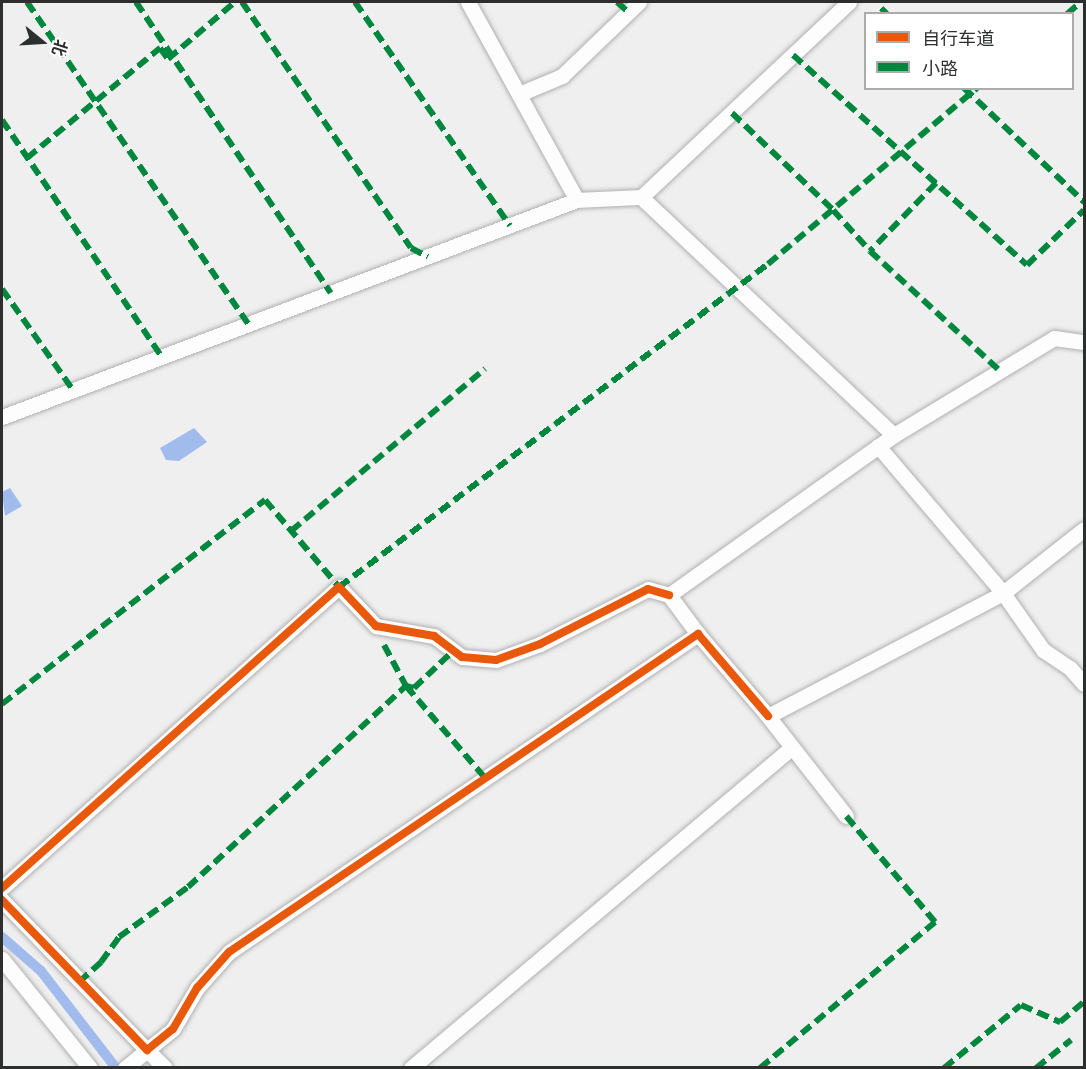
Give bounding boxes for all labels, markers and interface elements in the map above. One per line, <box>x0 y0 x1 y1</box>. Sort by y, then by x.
north arrow <box>12 12 72 72</box>
legend <box>864 12 1074 90</box>
text: 自行车道 <box>922 28 994 49</box>
text: 北 <box>48 37 71 58</box>
text: 小路 <box>922 58 958 79</box>

